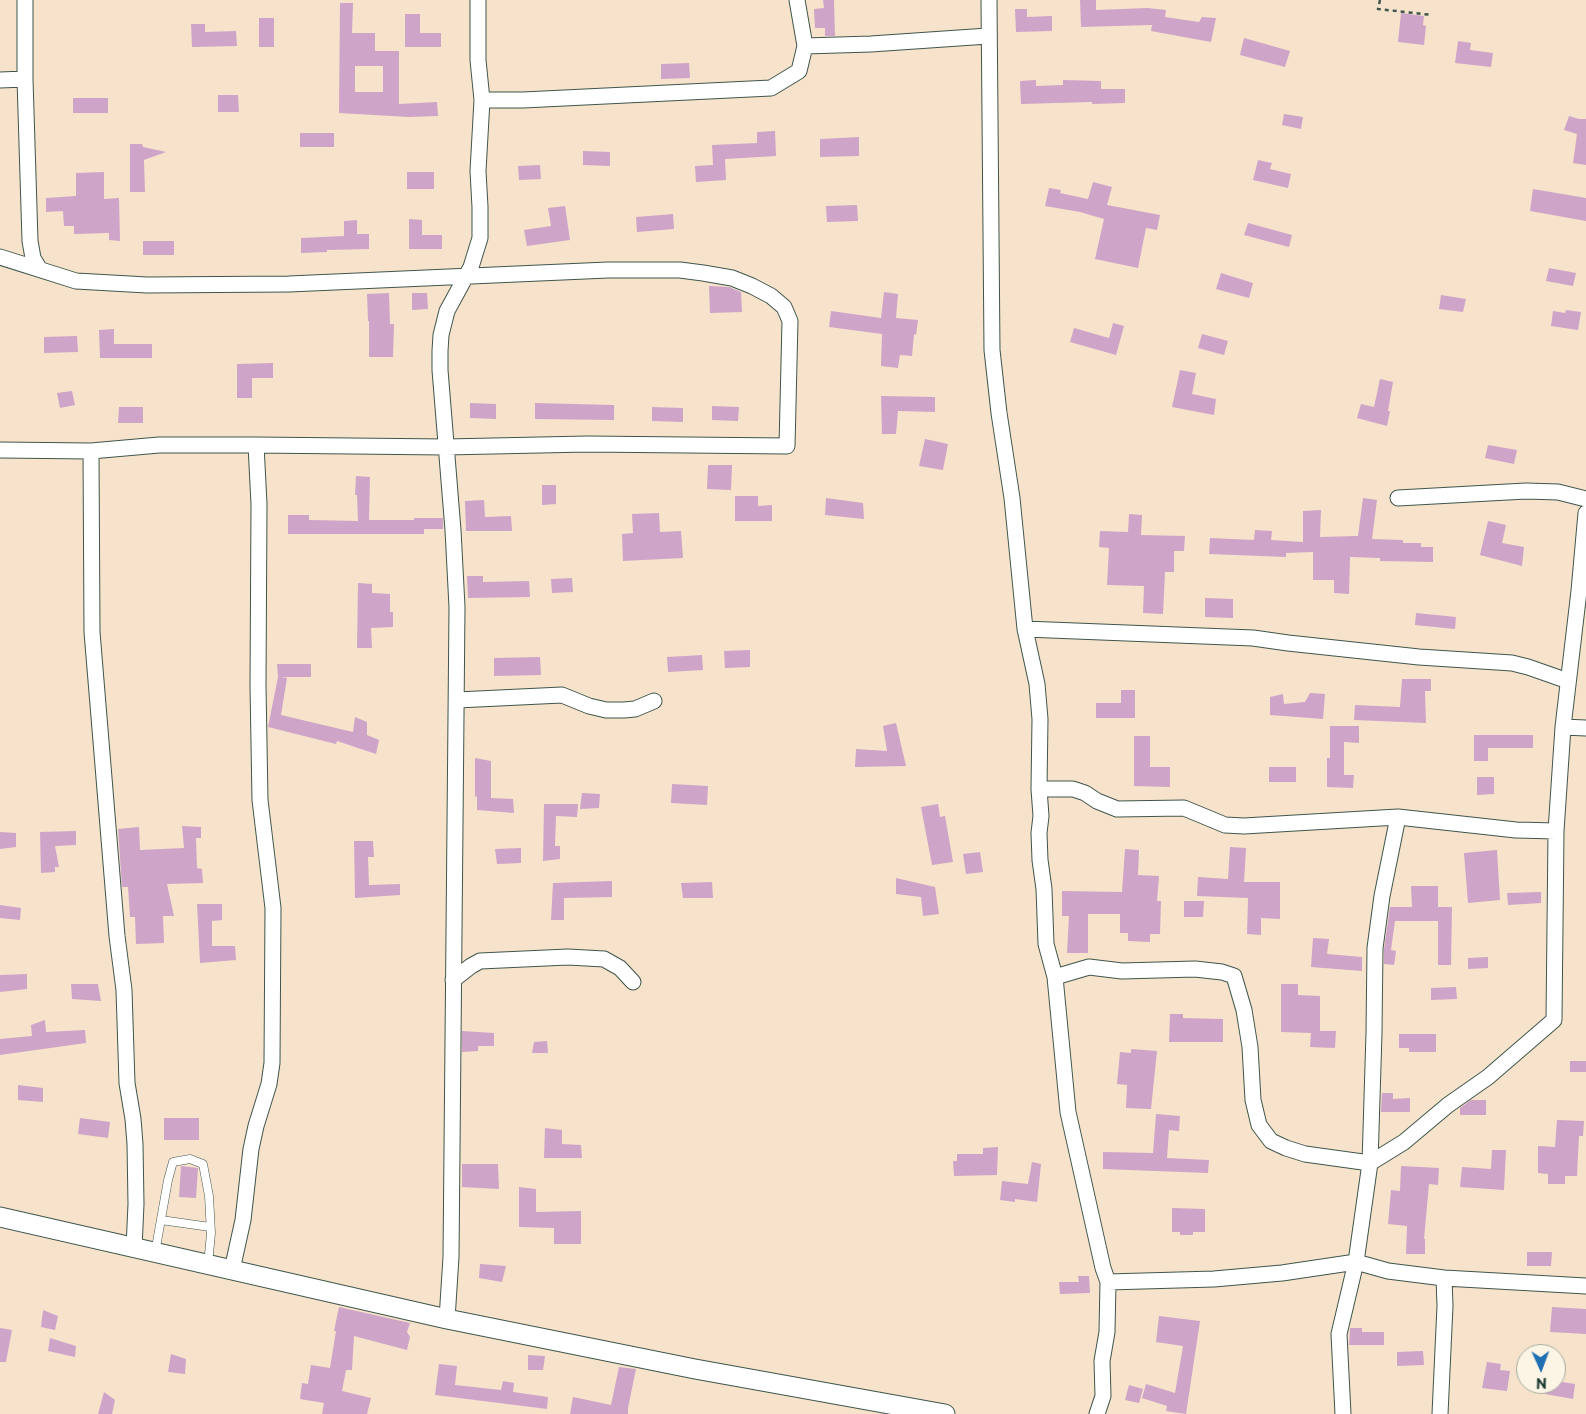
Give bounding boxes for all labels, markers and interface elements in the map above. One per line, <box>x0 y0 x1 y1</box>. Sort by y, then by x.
north arrow <box>1516 1344 1566 1394</box>
text: N <box>1536 1373 1547 1394</box>

